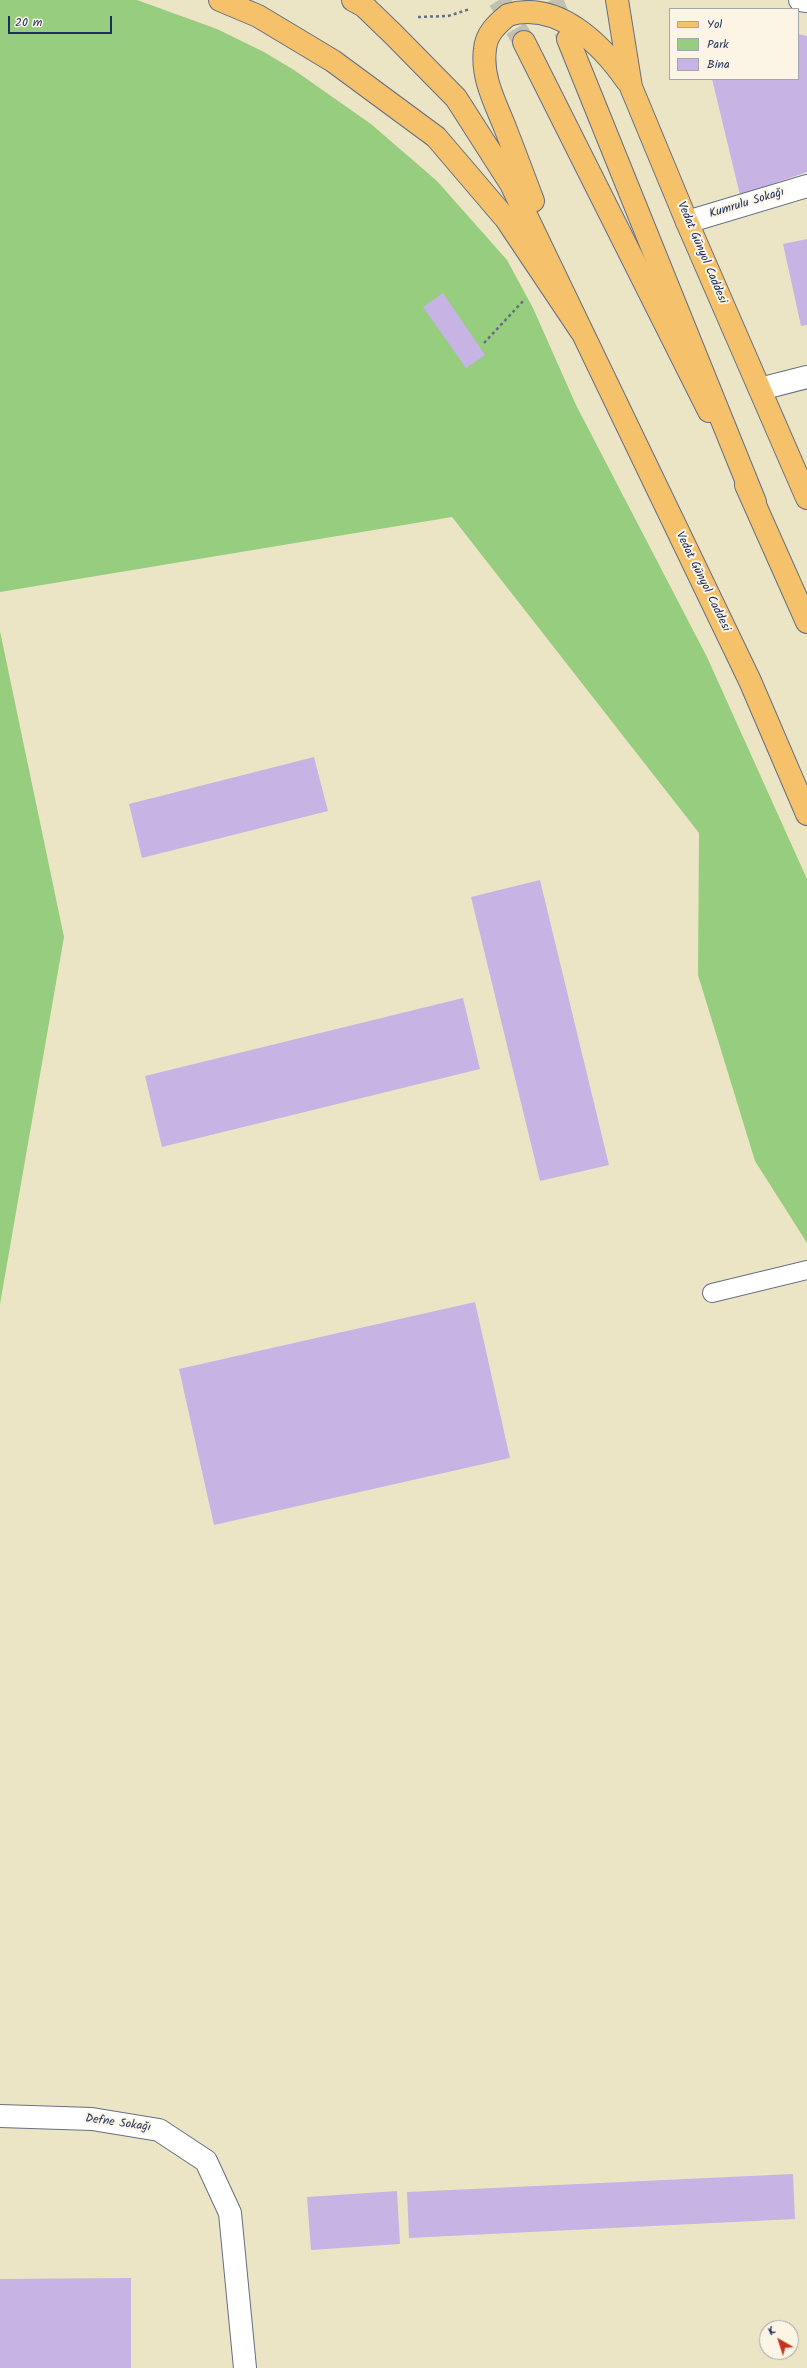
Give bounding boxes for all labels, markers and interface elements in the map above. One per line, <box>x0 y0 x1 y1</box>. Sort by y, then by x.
scale bar <box>10 8 114 34</box>
legend <box>669 8 799 80</box>
text: 20 m <box>15 13 42 32</box>
text: Yol <box>707 15 722 34</box>
text: Park <box>707 35 729 54</box>
text: Bina <box>707 55 730 74</box>
street label: Kumrulu Sokağı <box>708 186 786 222</box>
street label: Vedat Günyol Caddesi <box>673 200 729 306</box>
street label: Vedat Günyol Caddesi <box>672 530 732 634</box>
street label: Defne Sokağı <box>84 2112 152 2136</box>
north arrow <box>759 2320 799 2360</box>
text: K <box>764 2322 780 2341</box>

